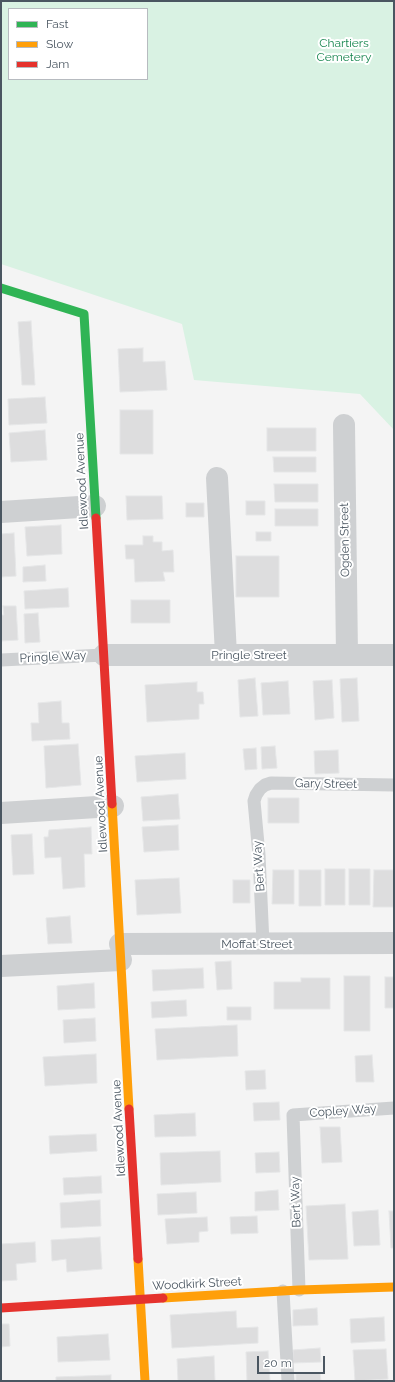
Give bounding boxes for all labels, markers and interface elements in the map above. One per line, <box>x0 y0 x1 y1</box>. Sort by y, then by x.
legend <box>8 8 148 80</box>
text: Fast <box>46 17 69 31</box>
park label: Chartiers Cemetery <box>317 36 371 64</box>
text: Slow <box>46 37 73 51</box>
text: Jam <box>46 57 69 71</box>
street label: Idlewood Avenue <box>72 432 92 530</box>
street label: Ogden Street <box>337 503 353 577</box>
street label: Pringle Way <box>19 648 87 666</box>
street label: Pringle Street <box>211 648 287 662</box>
street label: Idlewood Avenue <box>91 755 111 853</box>
street label: Gary Street <box>295 776 357 792</box>
street label: Bert Way <box>250 840 268 892</box>
street label: Moffat Street <box>221 937 293 951</box>
street label: Idlewood Avenue <box>109 1079 129 1177</box>
street label: Copley Way <box>309 1101 377 1121</box>
street label: Bert Way <box>288 1176 304 1228</box>
street label: Woodkirk Street <box>152 1274 242 1294</box>
scale bar <box>259 1348 327 1374</box>
text: 20 m <box>264 1356 292 1370</box>

